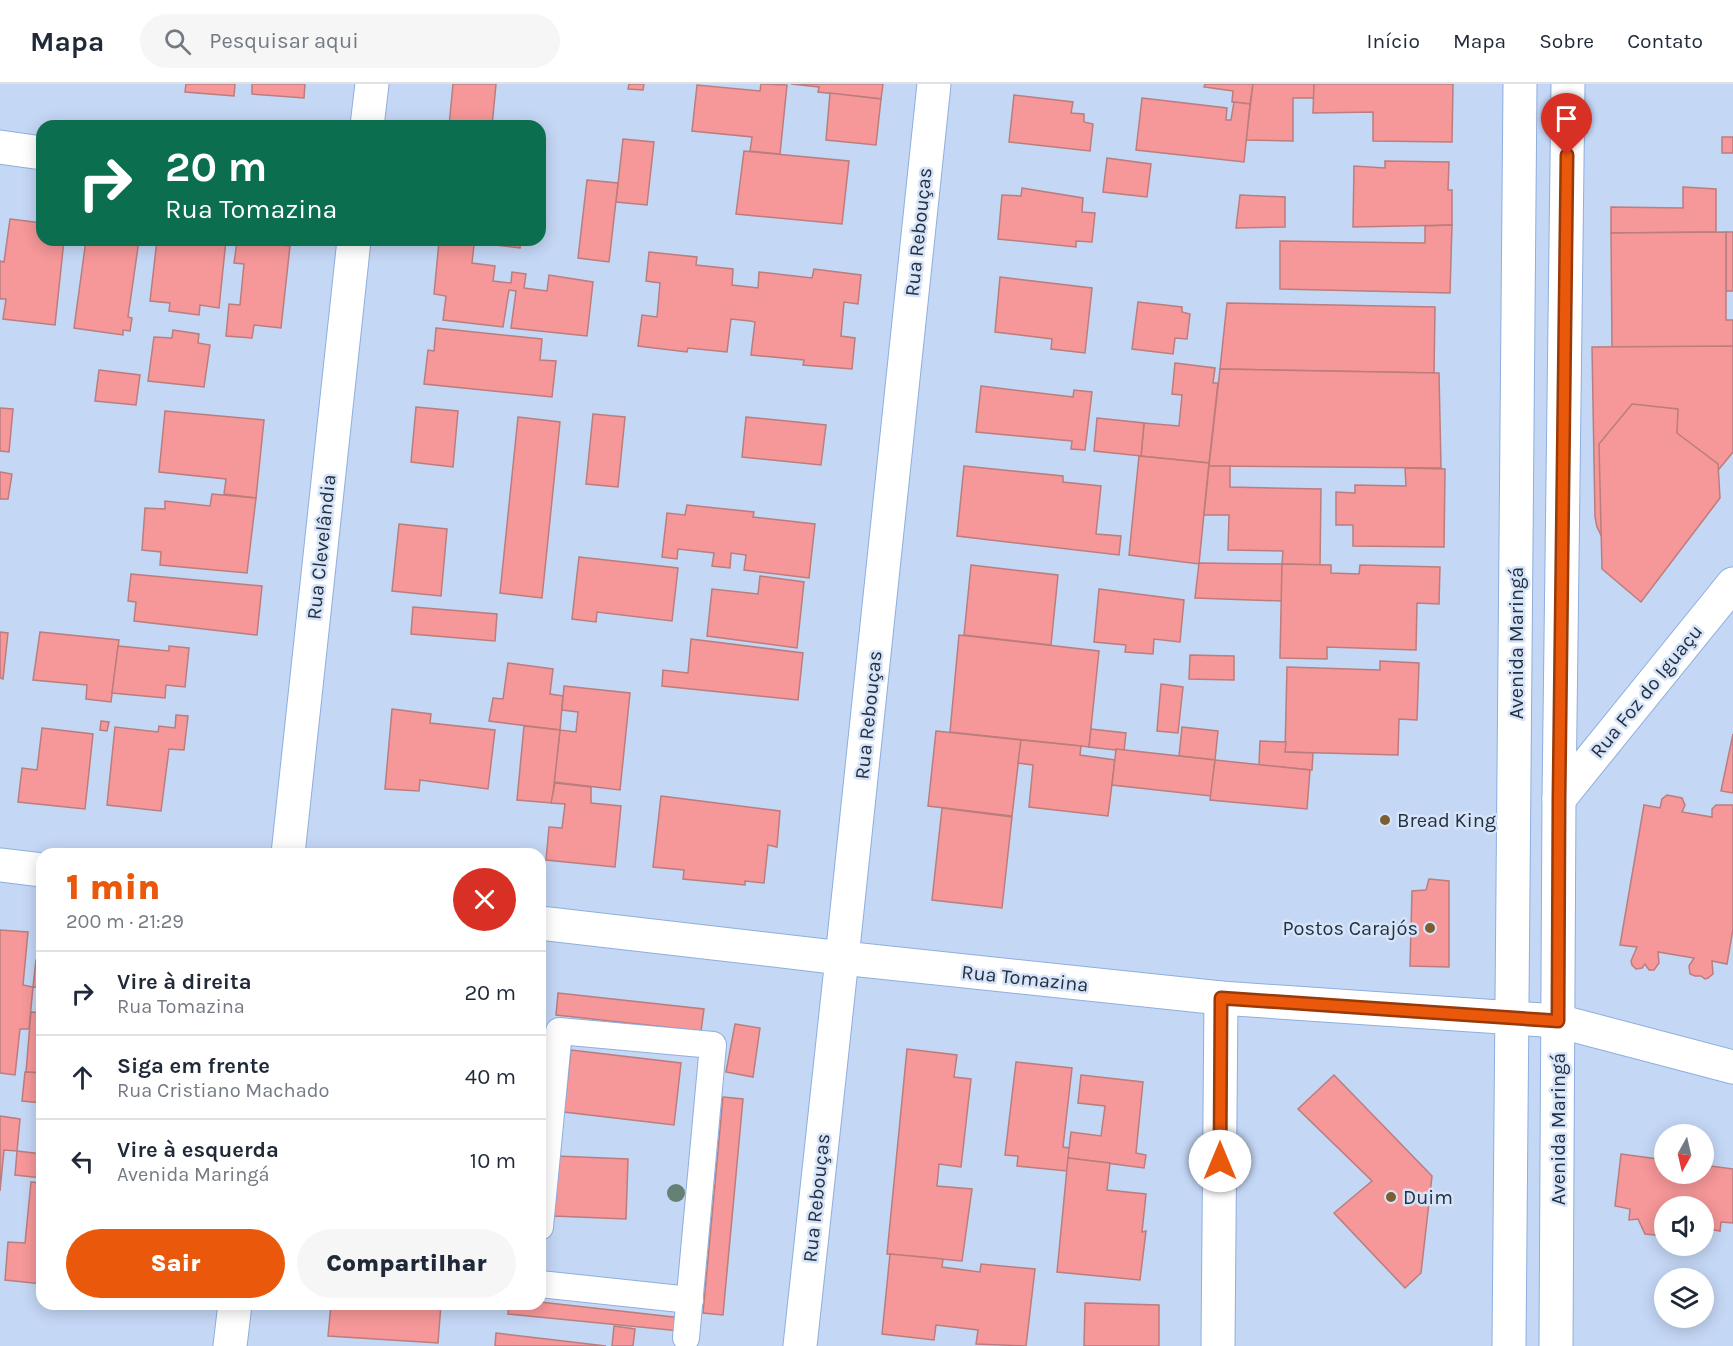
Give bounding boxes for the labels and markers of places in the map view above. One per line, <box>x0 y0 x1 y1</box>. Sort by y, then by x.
pin <box>1541 93 1592 155</box>
place label: Bread King <box>1397 809 1496 832</box>
marker: Bread King <box>1378 813 1392 827</box>
place label: Postos Carajós <box>1283 917 1418 940</box>
marker: Postos Carajós <box>1423 921 1437 935</box>
place label: Duim <box>1403 1186 1453 1209</box>
marker: Duim <box>1384 1190 1398 1204</box>

